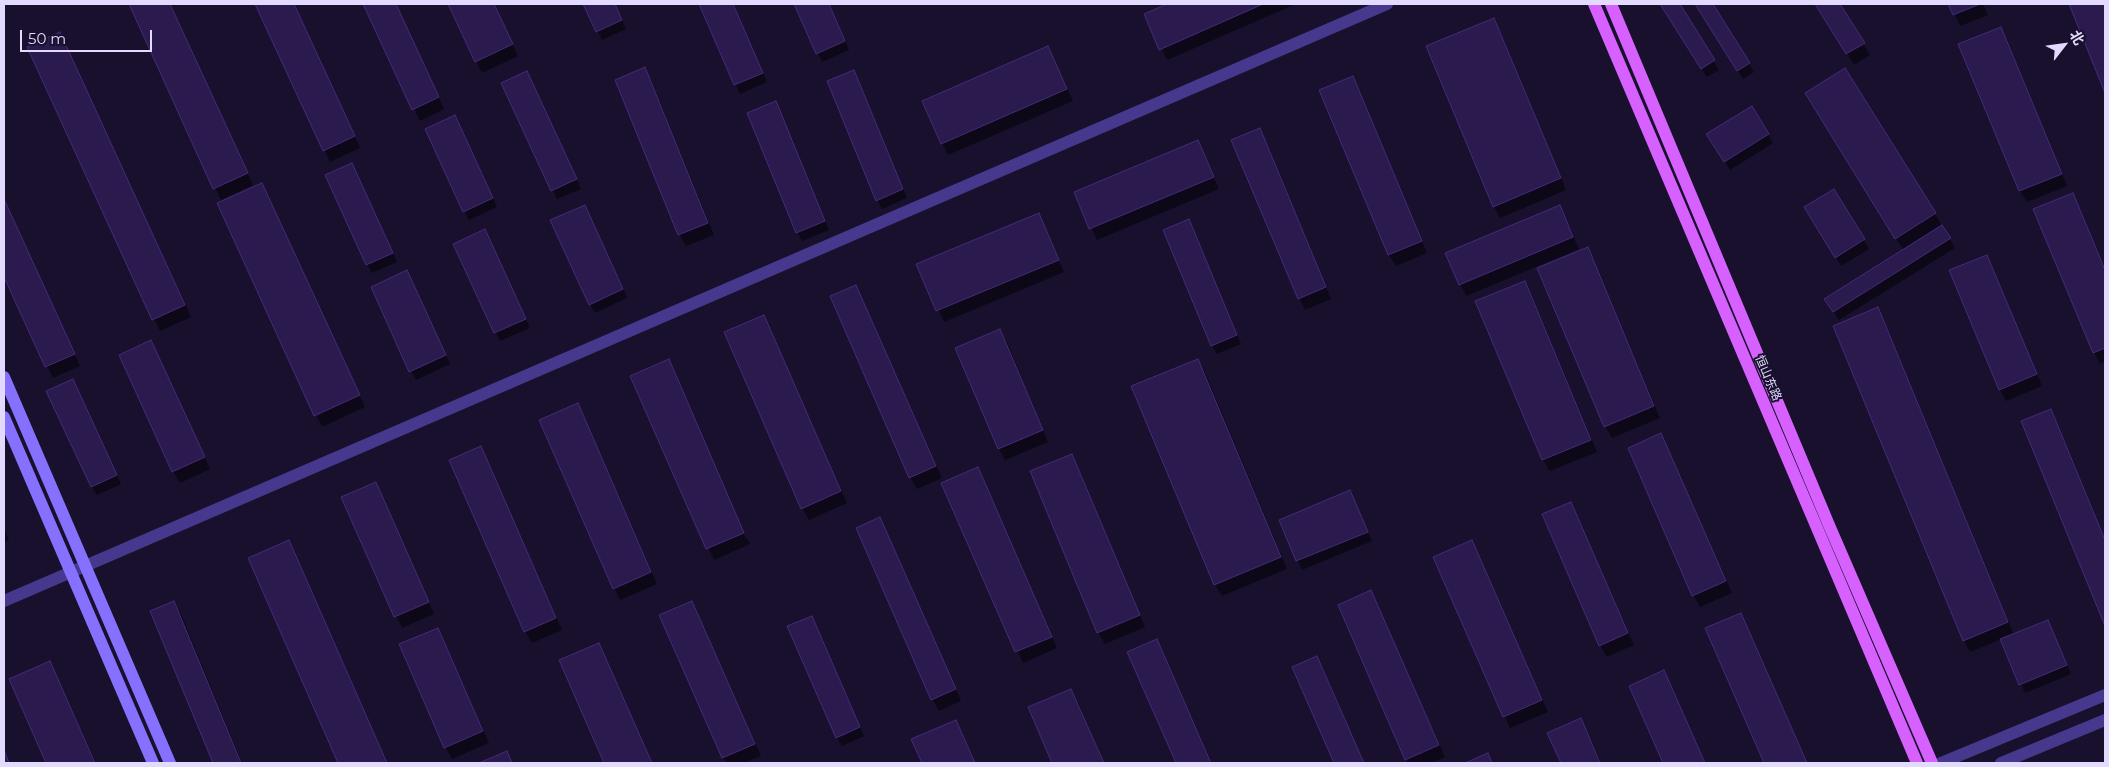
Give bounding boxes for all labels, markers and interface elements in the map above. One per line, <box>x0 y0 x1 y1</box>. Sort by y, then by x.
scale bar <box>22 20 155 52</box>
north arrow <box>2039 20 2089 70</box>
text: 北 <box>2066 27 2088 48</box>
text: 50 m <box>28 29 66 48</box>
street label: 恒山东路 <box>1752 353 1784 403</box>

